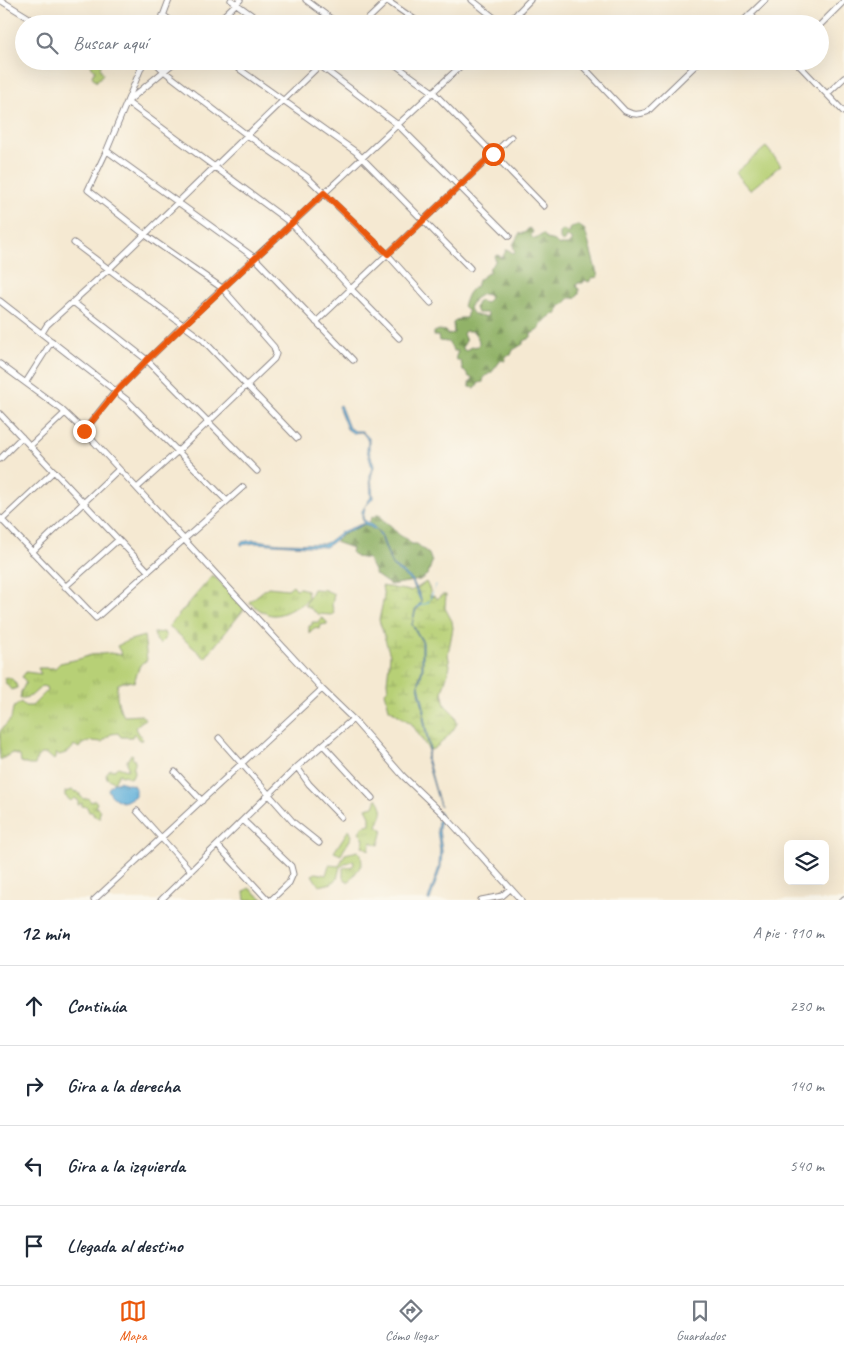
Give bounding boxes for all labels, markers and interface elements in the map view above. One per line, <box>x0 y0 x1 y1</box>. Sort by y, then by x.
search box <box>15 15 829 70</box>
icon: search <box>33 29 61 57</box>
text: Buscar aquí <box>73 31 147 55</box>
route start <box>482 143 505 166</box>
route end <box>73 420 96 443</box>
map controls <box>784 840 829 885</box>
button: layers <box>784 840 829 885</box>
text: 12 min <box>20 920 70 946</box>
text: A pie · 910 m <box>753 923 824 943</box>
icon: ahead <box>20 992 48 1020</box>
text: Continúa <box>67 994 126 1018</box>
text: 230 m <box>790 996 824 1016</box>
icon: right <box>20 1072 48 1100</box>
text: Gira a la derecha <box>67 1074 180 1098</box>
text: 140 m <box>790 1076 824 1096</box>
icon: left <box>20 1152 48 1180</box>
text: Gira a la izquierda <box>67 1154 185 1178</box>
text: 540 m <box>790 1156 824 1176</box>
icon: arrive <box>20 1232 48 1260</box>
text: Llegada al destino <box>67 1234 183 1258</box>
tab: Mapa <box>119 1297 147 1344</box>
tab: Cómo llegar <box>385 1297 438 1344</box>
tab: Guardados <box>676 1297 725 1344</box>

